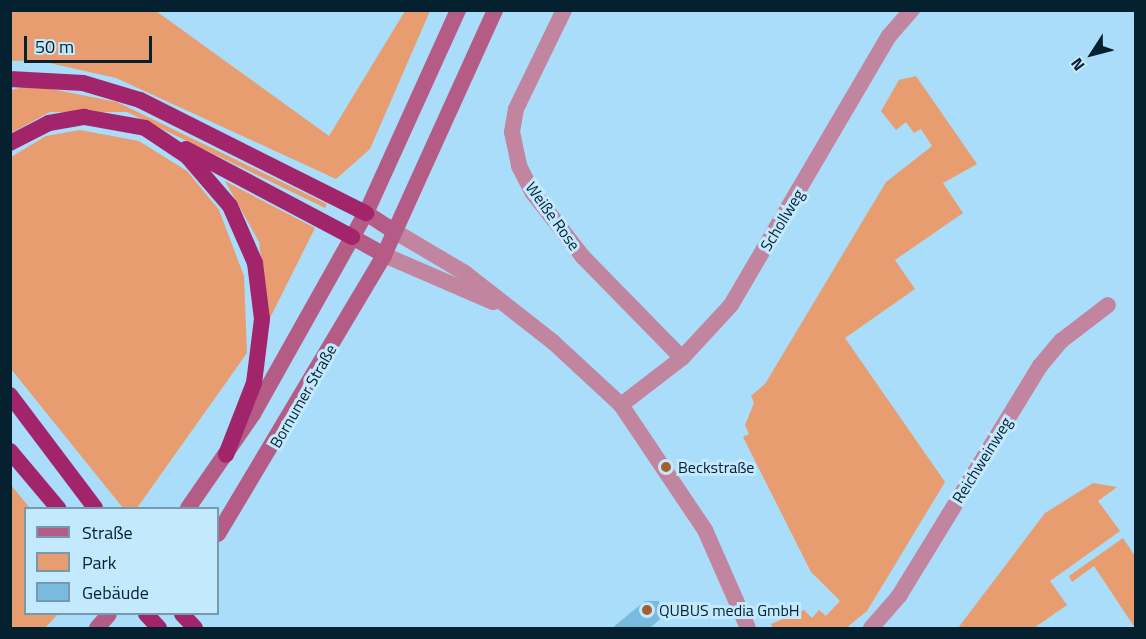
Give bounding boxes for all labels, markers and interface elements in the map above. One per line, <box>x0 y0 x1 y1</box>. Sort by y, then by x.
scale bar <box>27 24 154 62</box>
north arrow <box>1062 24 1122 84</box>
text: 50 m <box>35 33 74 60</box>
text: N <box>1064 53 1090 76</box>
street label: Weiße Rose <box>522 178 584 254</box>
street label: Schollweg <box>756 186 808 254</box>
street label: Bornumer Straße <box>266 341 340 451</box>
street label: Reichweinweg <box>948 414 1016 506</box>
place label: Beckstraße <box>678 457 754 477</box>
marker: Beckstraße <box>659 460 673 474</box>
legend <box>24 507 219 615</box>
text: Straße <box>82 519 133 546</box>
text: Park <box>82 549 116 576</box>
text: Gebäude <box>82 579 149 606</box>
place label: QUBUS media GmbH <box>659 600 800 620</box>
marker: QUBUS media GmbH <box>640 603 654 617</box>

